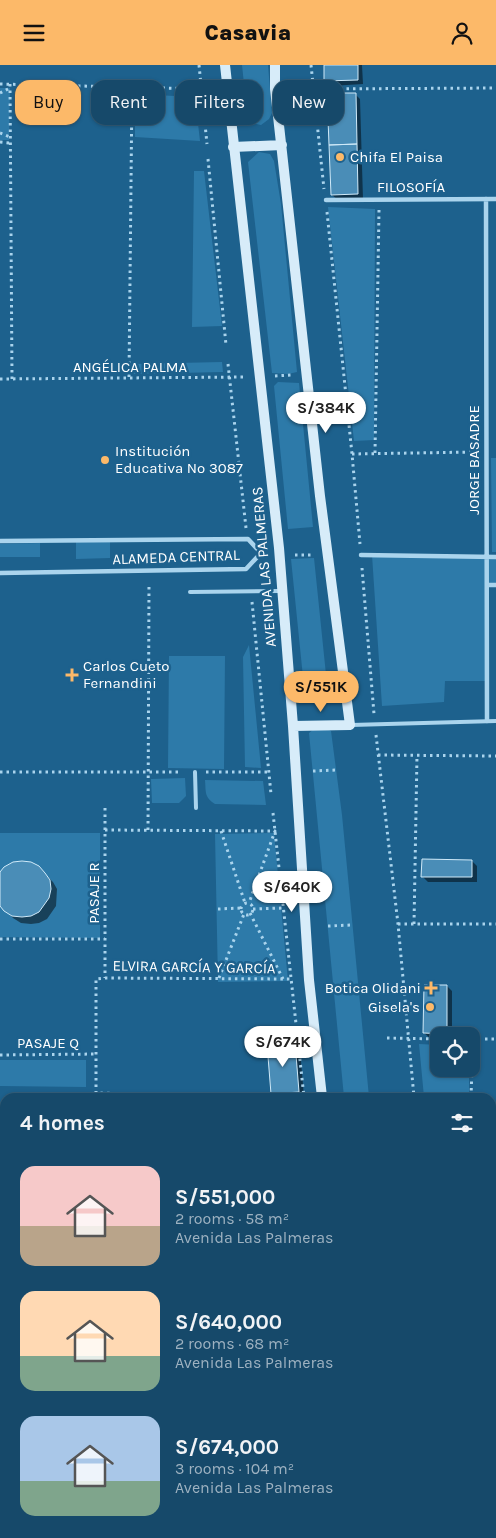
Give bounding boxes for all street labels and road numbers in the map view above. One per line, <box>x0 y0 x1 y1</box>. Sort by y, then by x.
street label: FILOSOFÍA <box>377 178 445 196</box>
street label: ANGÉLICA PALMA <box>73 358 187 376</box>
street label: JORGE BASADRE <box>465 405 483 515</box>
street label: AVENIDA LAS PALMERAS <box>248 486 280 648</box>
street label: ALAMEDA CENTRAL <box>112 546 240 568</box>
street label: PASAJE R <box>85 862 103 924</box>
street label: ELVIRA GARCÍA Y GARCÍA <box>112 957 276 977</box>
street label: PASAJE Q <box>17 1034 79 1052</box>

